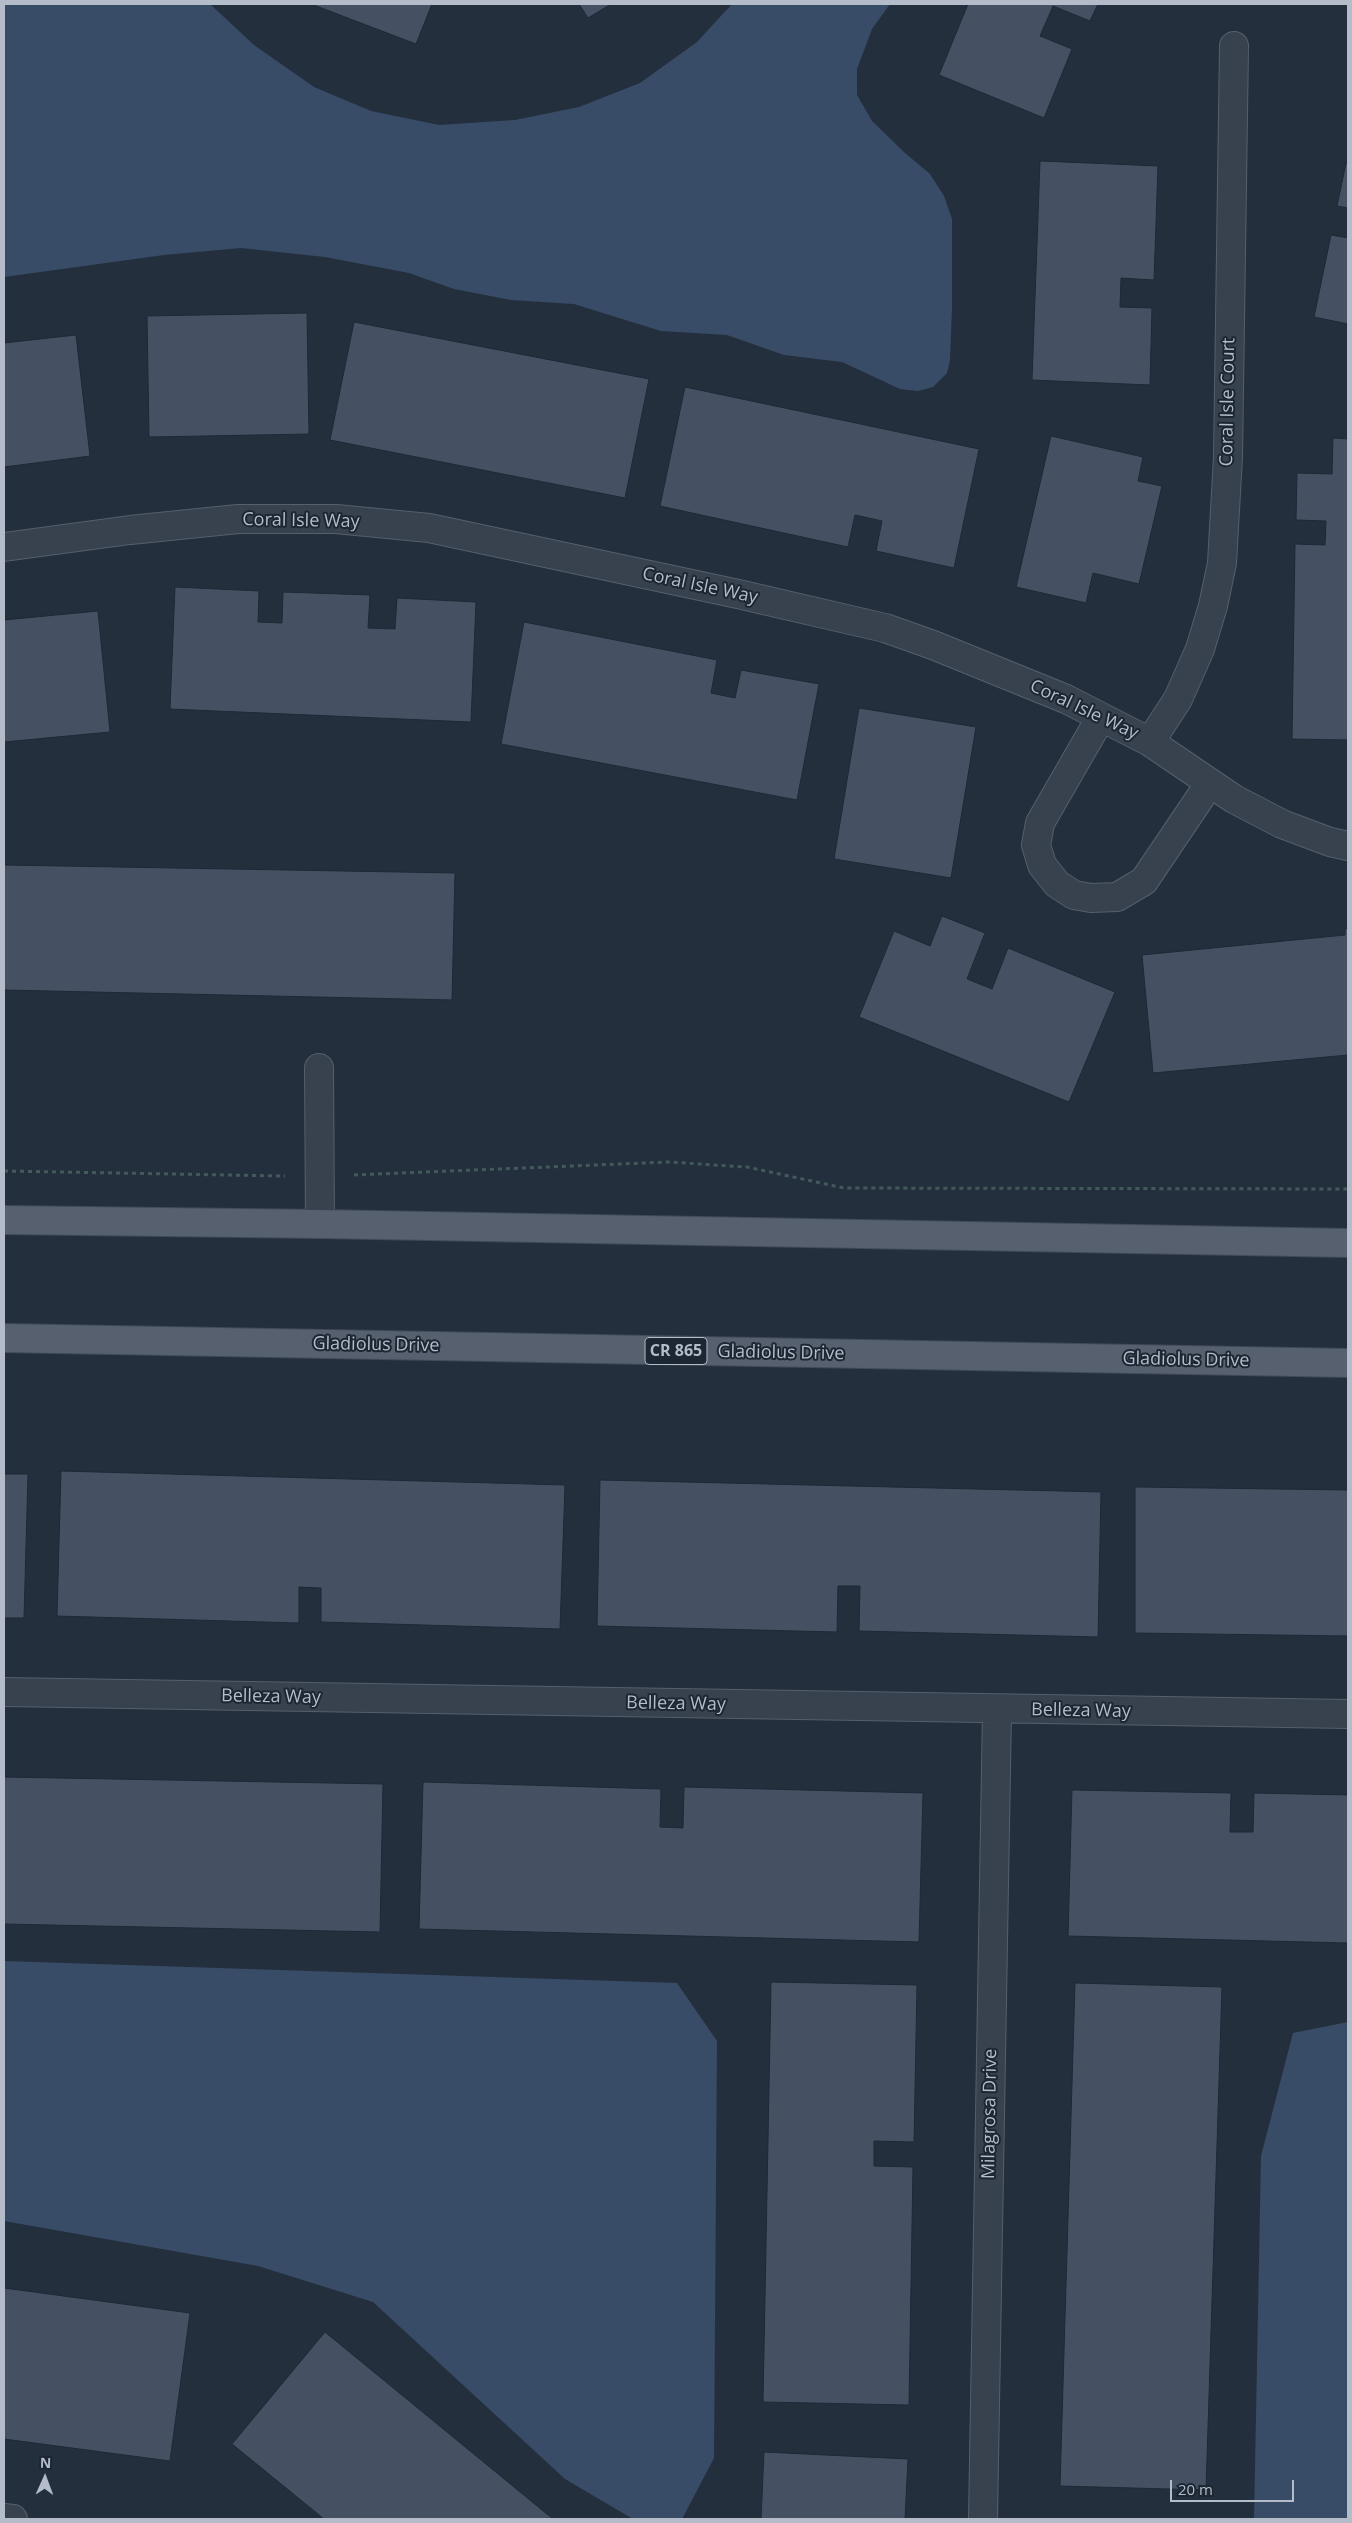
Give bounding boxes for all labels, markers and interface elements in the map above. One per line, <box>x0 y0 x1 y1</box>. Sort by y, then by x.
street label: Coral Isle Court <box>1216 337 1240 467</box>
street label: Coral Isle Way <box>242 509 360 533</box>
street label: Coral Isle Way <box>640 563 760 609</box>
street label: Coral Isle Way <box>1026 675 1142 745</box>
street label: Gladiolus Drive <box>312 1333 440 1357</box>
road number: CR 865 <box>645 1338 707 1364</box>
street label: Gladiolus Drive <box>717 1341 845 1365</box>
street label: Gladiolus Drive <box>1122 1348 1250 1372</box>
street label: Belleza Way <box>221 1685 321 1709</box>
street label: Belleza Way <box>626 1692 726 1716</box>
street label: Belleza Way <box>1031 1699 1131 1723</box>
street label: Milagrosa Drive <box>978 2049 1002 2179</box>
north arrow <box>20 2453 70 2503</box>
text: N <box>40 2453 52 2472</box>
scale bar <box>1172 2470 1296 2502</box>
text: 20 m <box>1178 2479 1213 2499</box>

